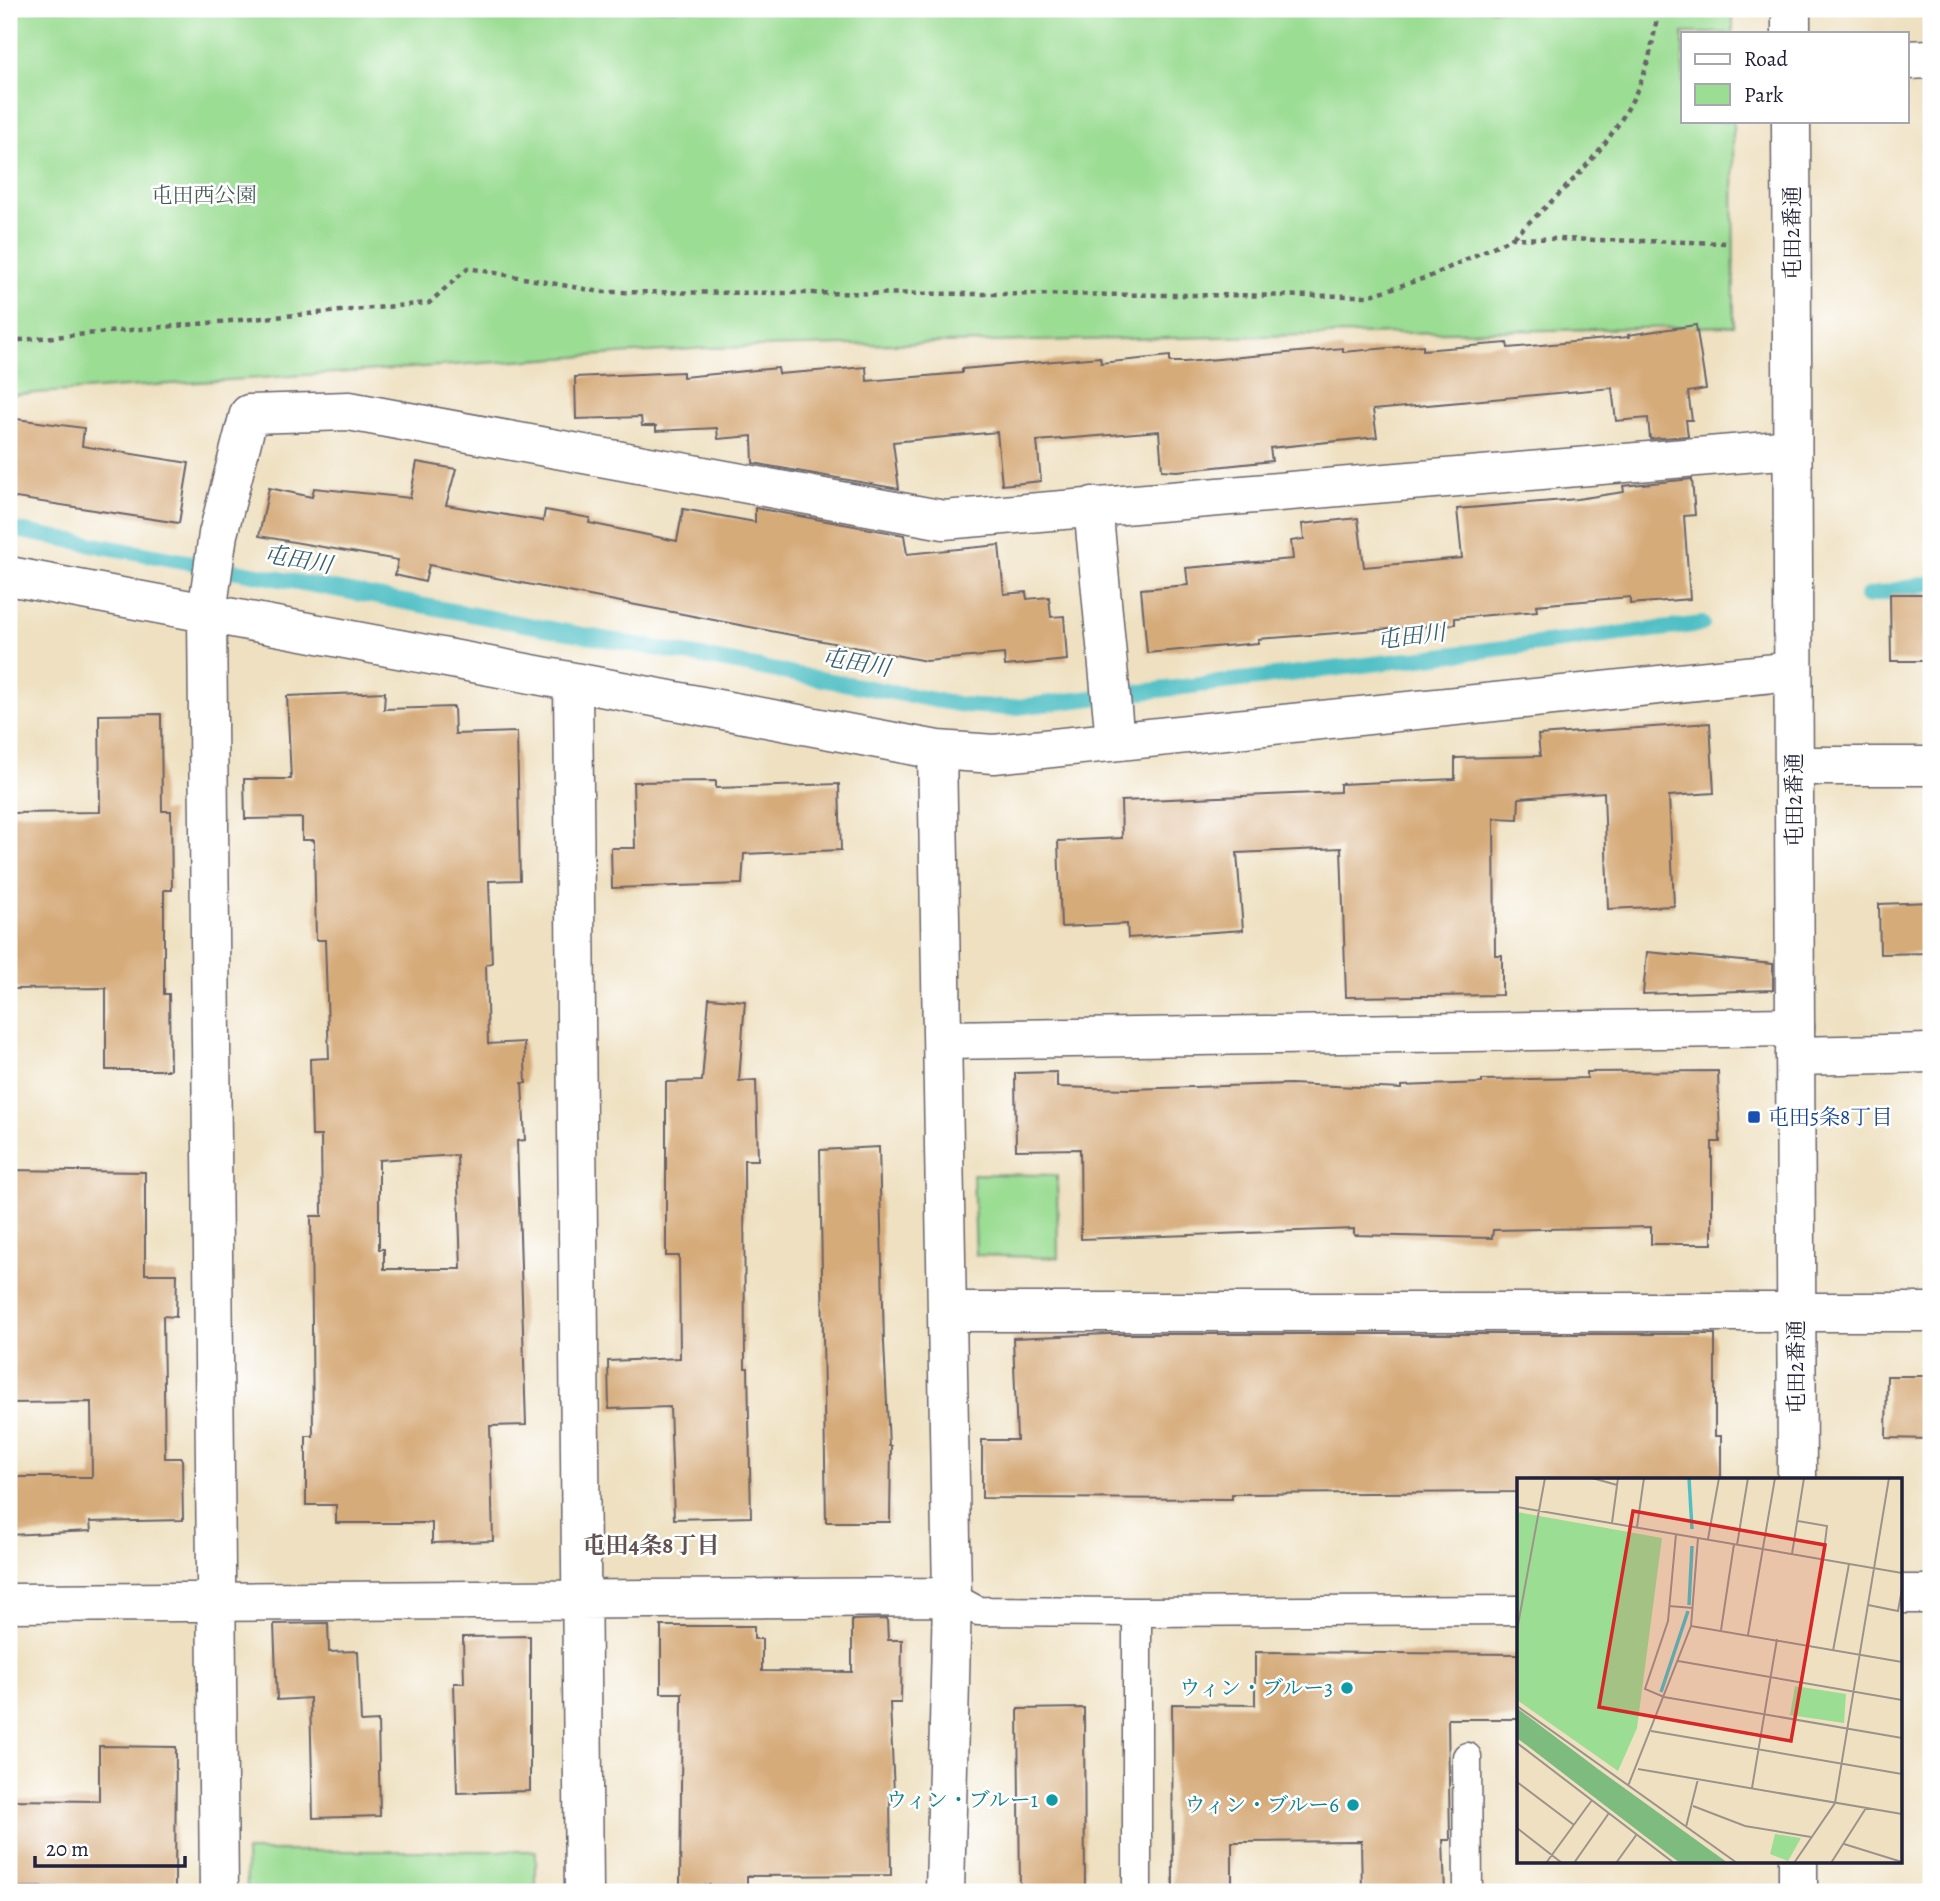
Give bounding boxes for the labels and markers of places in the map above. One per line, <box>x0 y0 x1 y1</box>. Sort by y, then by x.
place label: 屯田5条8丁目 <box>1768 1103 1892 1131</box>
marker: 屯田5条8丁目 <box>1746 1109 1762 1125</box>
place label: ウィン・ブルー3 <box>1179 1674 1333 1702</box>
marker: ウィン・ブルー3 <box>1339 1680 1355 1696</box>
place label: ウィン・ブルー1 <box>886 1786 1038 1814</box>
place label: ウィン・ブルー6 <box>1184 1791 1339 1819</box>
marker: ウィン・ブルー1 <box>1044 1792 1060 1808</box>
marker: ウィン・ブルー6 <box>1345 1797 1361 1813</box>

